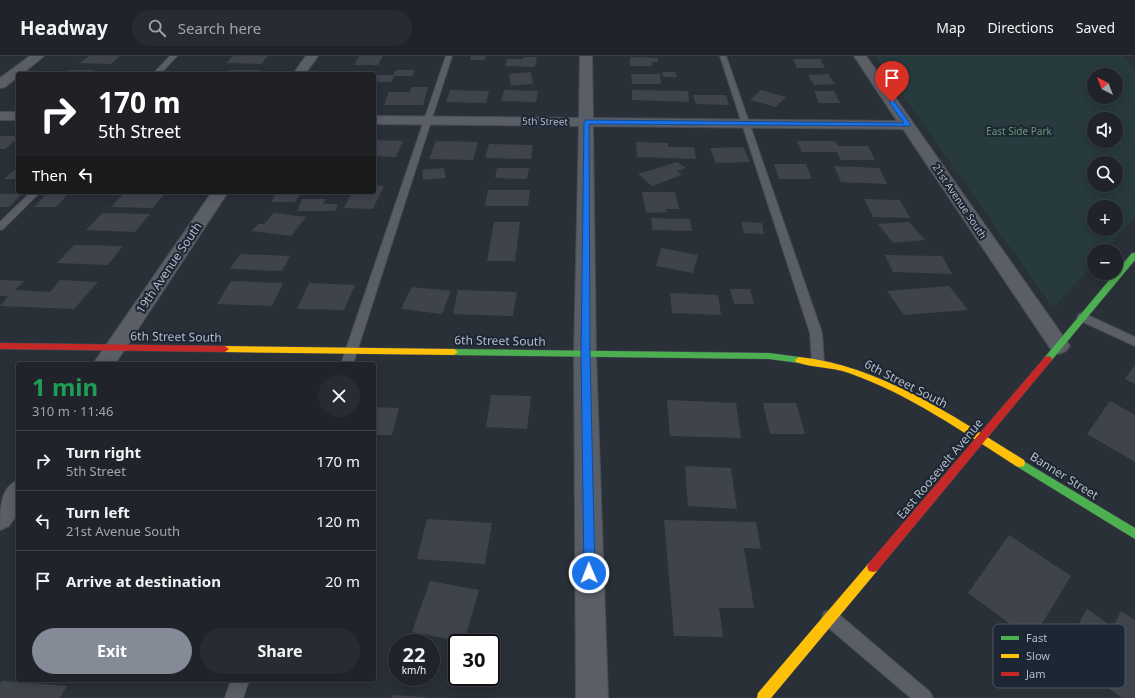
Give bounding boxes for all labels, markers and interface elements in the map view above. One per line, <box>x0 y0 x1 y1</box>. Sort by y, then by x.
search box <box>132 10 412 46</box>
text: Headway <box>20 15 108 41</box>
icon: search <box>146 17 168 39</box>
text: Search here <box>178 18 261 38</box>
text: Map <box>936 18 965 37</box>
text: Directions <box>987 18 1054 37</box>
text: Saved <box>1076 18 1115 37</box>
pin <box>875 61 909 102</box>
icon: arrive <box>881 67 903 89</box>
north arrow <box>1087 68 1123 104</box>
map controls <box>1087 68 1123 280</box>
text: 170 m <box>98 83 181 121</box>
icon: right <box>32 88 84 140</box>
button: sound <box>1087 112 1123 148</box>
street label: 5th Street <box>522 114 569 128</box>
text: 5th Street <box>98 119 181 143</box>
park label: East Side Park <box>986 124 1053 138</box>
button: search <box>1087 156 1123 192</box>
street label: 21st Avenue South <box>930 161 990 241</box>
icon: left <box>75 164 97 186</box>
text: Then <box>32 165 67 185</box>
button: + <box>1087 200 1123 236</box>
street label: 19th Avenue South <box>132 219 206 317</box>
button: − <box>1087 244 1123 280</box>
street label: 6th Street South <box>130 327 222 346</box>
street label: 6th Street South <box>454 331 546 350</box>
street label: 6th Street South <box>862 355 951 412</box>
text: 1 min <box>32 370 98 403</box>
button: close <box>318 375 360 417</box>
text: 310 m · 11:46 <box>32 402 113 420</box>
street label: East Roosevelt Avenue <box>892 415 987 523</box>
text: Turn right <box>66 442 141 462</box>
street label: Banner Street <box>1027 448 1102 504</box>
icon: right <box>32 450 54 472</box>
text: 170 m <box>316 451 360 471</box>
text: 5th Street <box>66 462 126 480</box>
text: Turn left <box>66 502 130 522</box>
icon: left <box>32 510 54 532</box>
text: 120 m <box>316 511 360 531</box>
text: 21st Avenue South <box>66 522 180 540</box>
position arrow <box>568 552 610 594</box>
icon: arrive <box>32 570 54 592</box>
text: Arrive at destination <box>66 571 221 591</box>
text: 20 m <box>325 571 360 591</box>
legend <box>993 624 1125 688</box>
button: Exit <box>32 628 192 674</box>
button: Share <box>200 628 360 674</box>
text: Fast <box>1026 630 1047 645</box>
speed limit sign: 30 <box>448 634 500 686</box>
text: 22 <box>403 641 425 668</box>
text: Slow <box>1026 648 1050 663</box>
text: km/h <box>402 663 426 677</box>
text: Jam <box>1025 666 1045 681</box>

